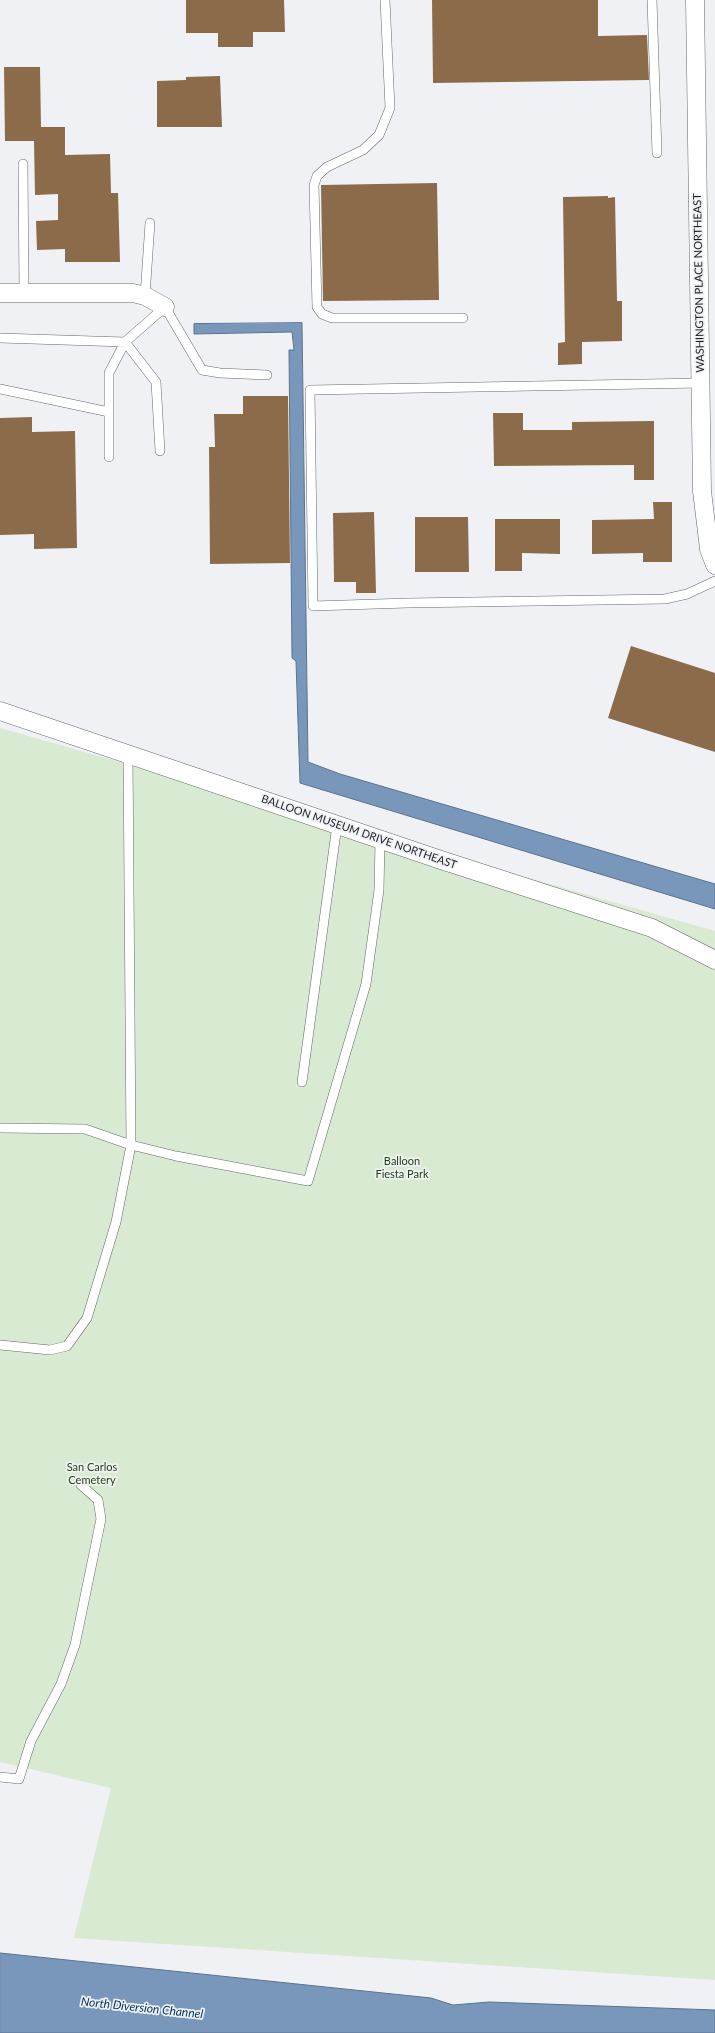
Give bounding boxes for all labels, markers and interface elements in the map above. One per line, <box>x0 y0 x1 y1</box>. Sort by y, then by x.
street label: WASHINGTON PLACE NORTHEAST <box>691 193 707 373</box>
street label: BALLOON MUSEUM DRIVE NORTHEAST <box>260 792 458 872</box>
park label: Balloon Fiesta Park <box>375 1154 429 1180</box>
park label: San Carlos Cemetery <box>67 1460 117 1486</box>
water label: North Diversion Channel <box>80 1994 204 2022</box>

